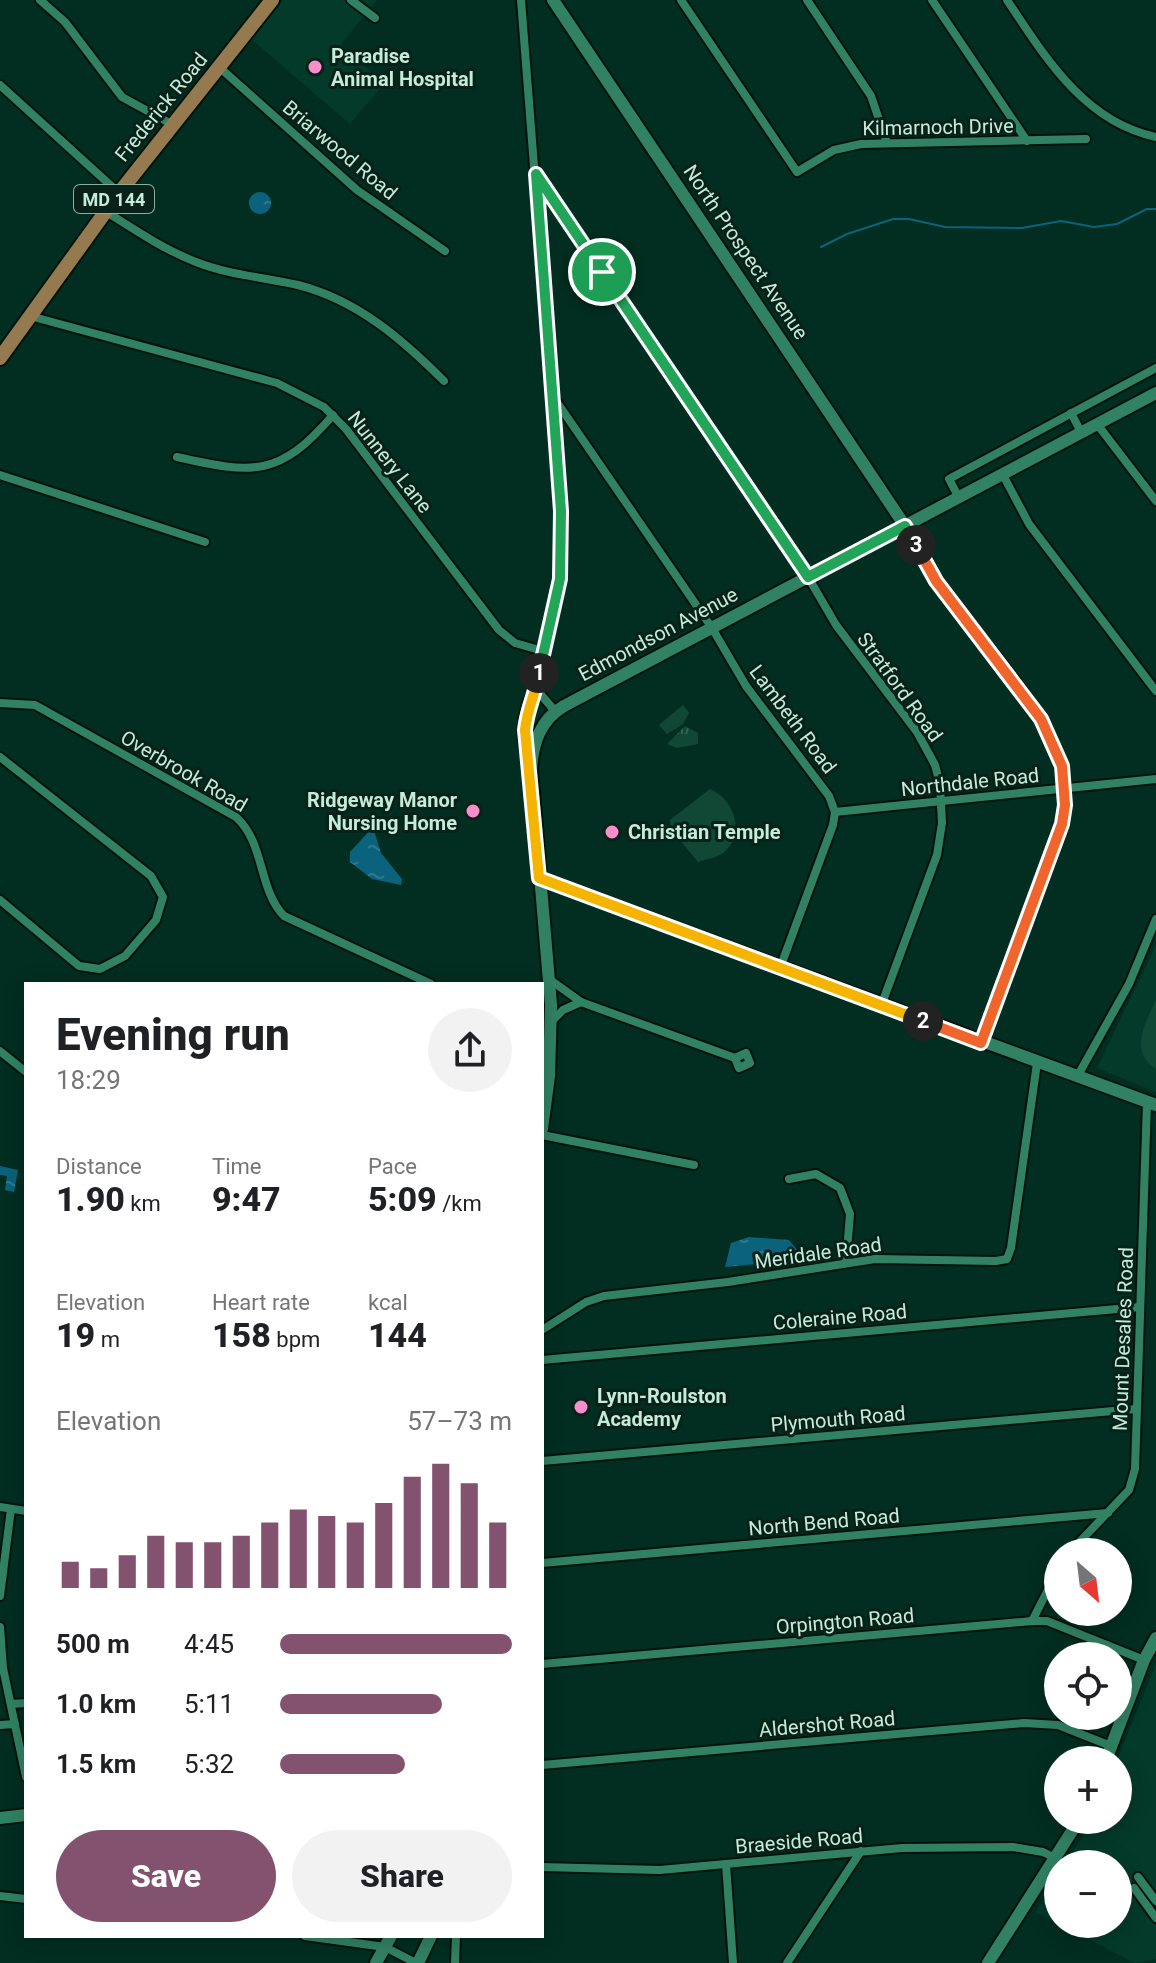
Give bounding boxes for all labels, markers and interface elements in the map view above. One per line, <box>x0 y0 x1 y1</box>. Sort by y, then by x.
place label: Paradise Animal Hospital <box>331 44 474 91</box>
street label: Frederick Road <box>110 48 212 166</box>
marker: Paradise Animal Hospital <box>306 58 324 76</box>
street label: Briarwood Road <box>278 95 402 205</box>
street label: Kilmarnoch Drive <box>862 114 1014 140</box>
street label: North Prospect Avenue <box>679 160 813 344</box>
road number: MD 144 <box>74 185 154 213</box>
pin <box>568 238 636 306</box>
icon: arrive <box>580 250 624 294</box>
street label: Nunnery Lane <box>343 406 437 518</box>
pin: 3 <box>896 525 936 565</box>
text: 3 <box>910 532 922 557</box>
street label: Edmondson Avenue <box>574 582 742 686</box>
street label: Stratford Road <box>852 628 948 746</box>
pin: 1 <box>519 653 559 693</box>
text: 1 <box>533 660 545 685</box>
street label: Lambeth Road <box>744 660 842 778</box>
street label: Overbrook Road <box>116 725 252 817</box>
street label: Northdale Road <box>900 763 1040 801</box>
place label: Ridgeway Manor Nursing Home <box>307 788 458 835</box>
marker: Ridgeway Manor Nursing Home <box>464 802 482 820</box>
place label: Christian Temple <box>628 820 781 844</box>
marker: Christian Temple <box>603 823 621 841</box>
pin: 2 <box>903 1001 943 1041</box>
button: share <box>428 1008 512 1092</box>
text: 2 <box>917 1008 929 1033</box>
text: Evening run <box>56 1009 290 1061</box>
text: 18:29 <box>56 1065 121 1095</box>
text: Distance <box>56 1154 142 1179</box>
text: Time <box>212 1154 261 1179</box>
text: Pace <box>368 1154 417 1179</box>
text: 1.90 <box>56 1179 125 1219</box>
text: 9:47 <box>212 1179 281 1219</box>
text: 5:09 <box>368 1179 437 1219</box>
text: km <box>125 1191 161 1216</box>
text: /km <box>437 1191 482 1216</box>
street label: Meridale Road <box>753 1232 883 1274</box>
street label: Mount Desales Road <box>1108 1247 1138 1431</box>
text: Elevation <box>56 1290 145 1315</box>
text: Heart rate <box>212 1290 310 1315</box>
text: kcal <box>368 1290 408 1315</box>
street label: Coleraine Road <box>772 1299 908 1335</box>
text: 19 <box>56 1315 95 1355</box>
text: 158 <box>212 1315 271 1355</box>
text: 144 <box>368 1315 427 1355</box>
text: m <box>95 1327 120 1352</box>
text: bpm <box>271 1327 320 1352</box>
place label: Lynn-Roulston Academy <box>597 1384 727 1431</box>
marker: Lynn-Roulston Academy <box>572 1398 590 1416</box>
street label: Plymouth Road <box>770 1401 906 1437</box>
text: Elevation <box>56 1406 161 1436</box>
text: 57–73 m <box>407 1406 512 1436</box>
street label: North Bend Road <box>747 1503 901 1541</box>
north arrow <box>1044 1538 1132 1626</box>
map controls <box>1044 1538 1132 1938</box>
street label: Orpington Road <box>775 1603 915 1639</box>
text: 500 m <box>56 1629 130 1659</box>
text: 4:45 <box>184 1629 234 1659</box>
button: locate <box>1044 1642 1132 1730</box>
text: 1.0 km <box>56 1689 136 1719</box>
text: 5:11 <box>184 1689 234 1719</box>
street label: Aldershot Road <box>758 1706 896 1742</box>
button: + <box>1044 1746 1132 1834</box>
text: 1.5 km <box>56 1749 136 1779</box>
text: 5:32 <box>184 1749 234 1779</box>
street label: Braeside Road <box>734 1823 864 1859</box>
button: Save <box>56 1830 276 1922</box>
button: Share <box>292 1830 512 1922</box>
button: − <box>1044 1850 1132 1938</box>

